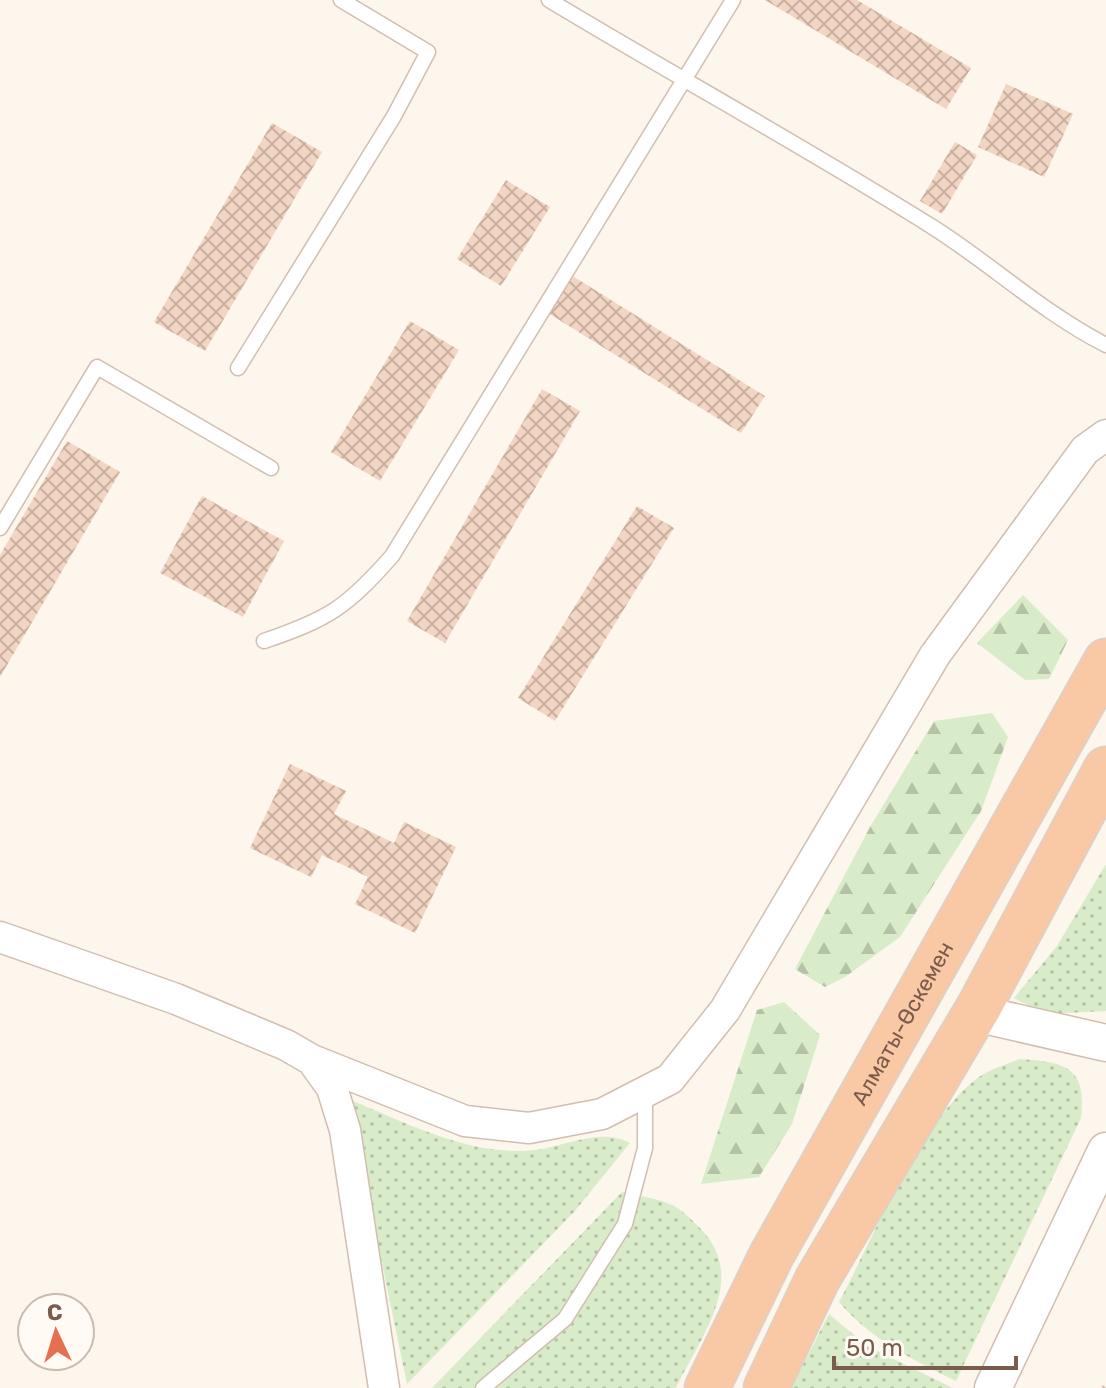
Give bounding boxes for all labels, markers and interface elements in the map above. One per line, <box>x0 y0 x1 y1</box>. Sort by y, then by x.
street label: Алматы-Өскемен <box>846 937 959 1110</box>
north arrow <box>16 1292 96 1372</box>
text: С <box>46 1299 63 1327</box>
scale bar <box>834 1320 1016 1370</box>
text: 50 m <box>846 1334 903 1362</box>

